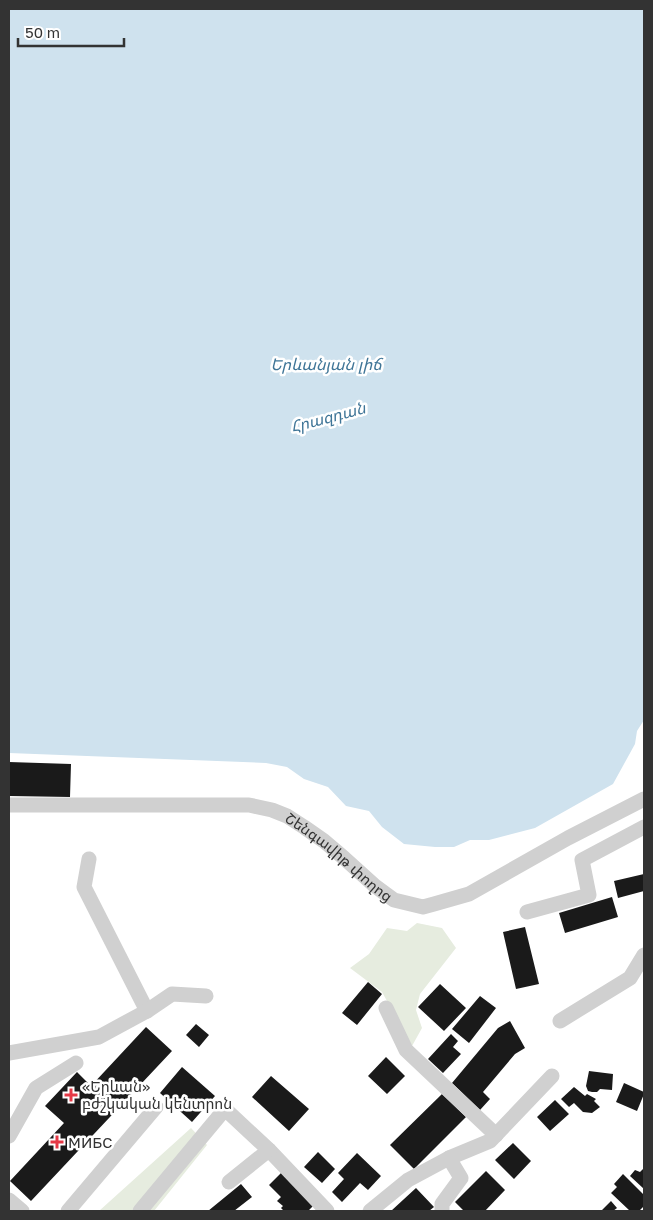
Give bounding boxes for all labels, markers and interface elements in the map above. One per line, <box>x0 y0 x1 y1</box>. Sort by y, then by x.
scale bar <box>18 15 124 47</box>
text: 50 m <box>25 23 60 41</box>
water label: Երևանյան լիճ <box>270 354 384 374</box>
water label: Հրազդան <box>288 397 369 437</box>
street label: Շենգավիթ փողոց <box>282 808 396 906</box>
place label: «Երևան» բժշկական կենտրոն <box>82 1077 232 1113</box>
marker: «Երևան» բժշկական կենտրոն <box>64 1088 78 1102</box>
place label: МИБС <box>68 1133 112 1151</box>
marker: МИБС <box>50 1135 64 1149</box>

